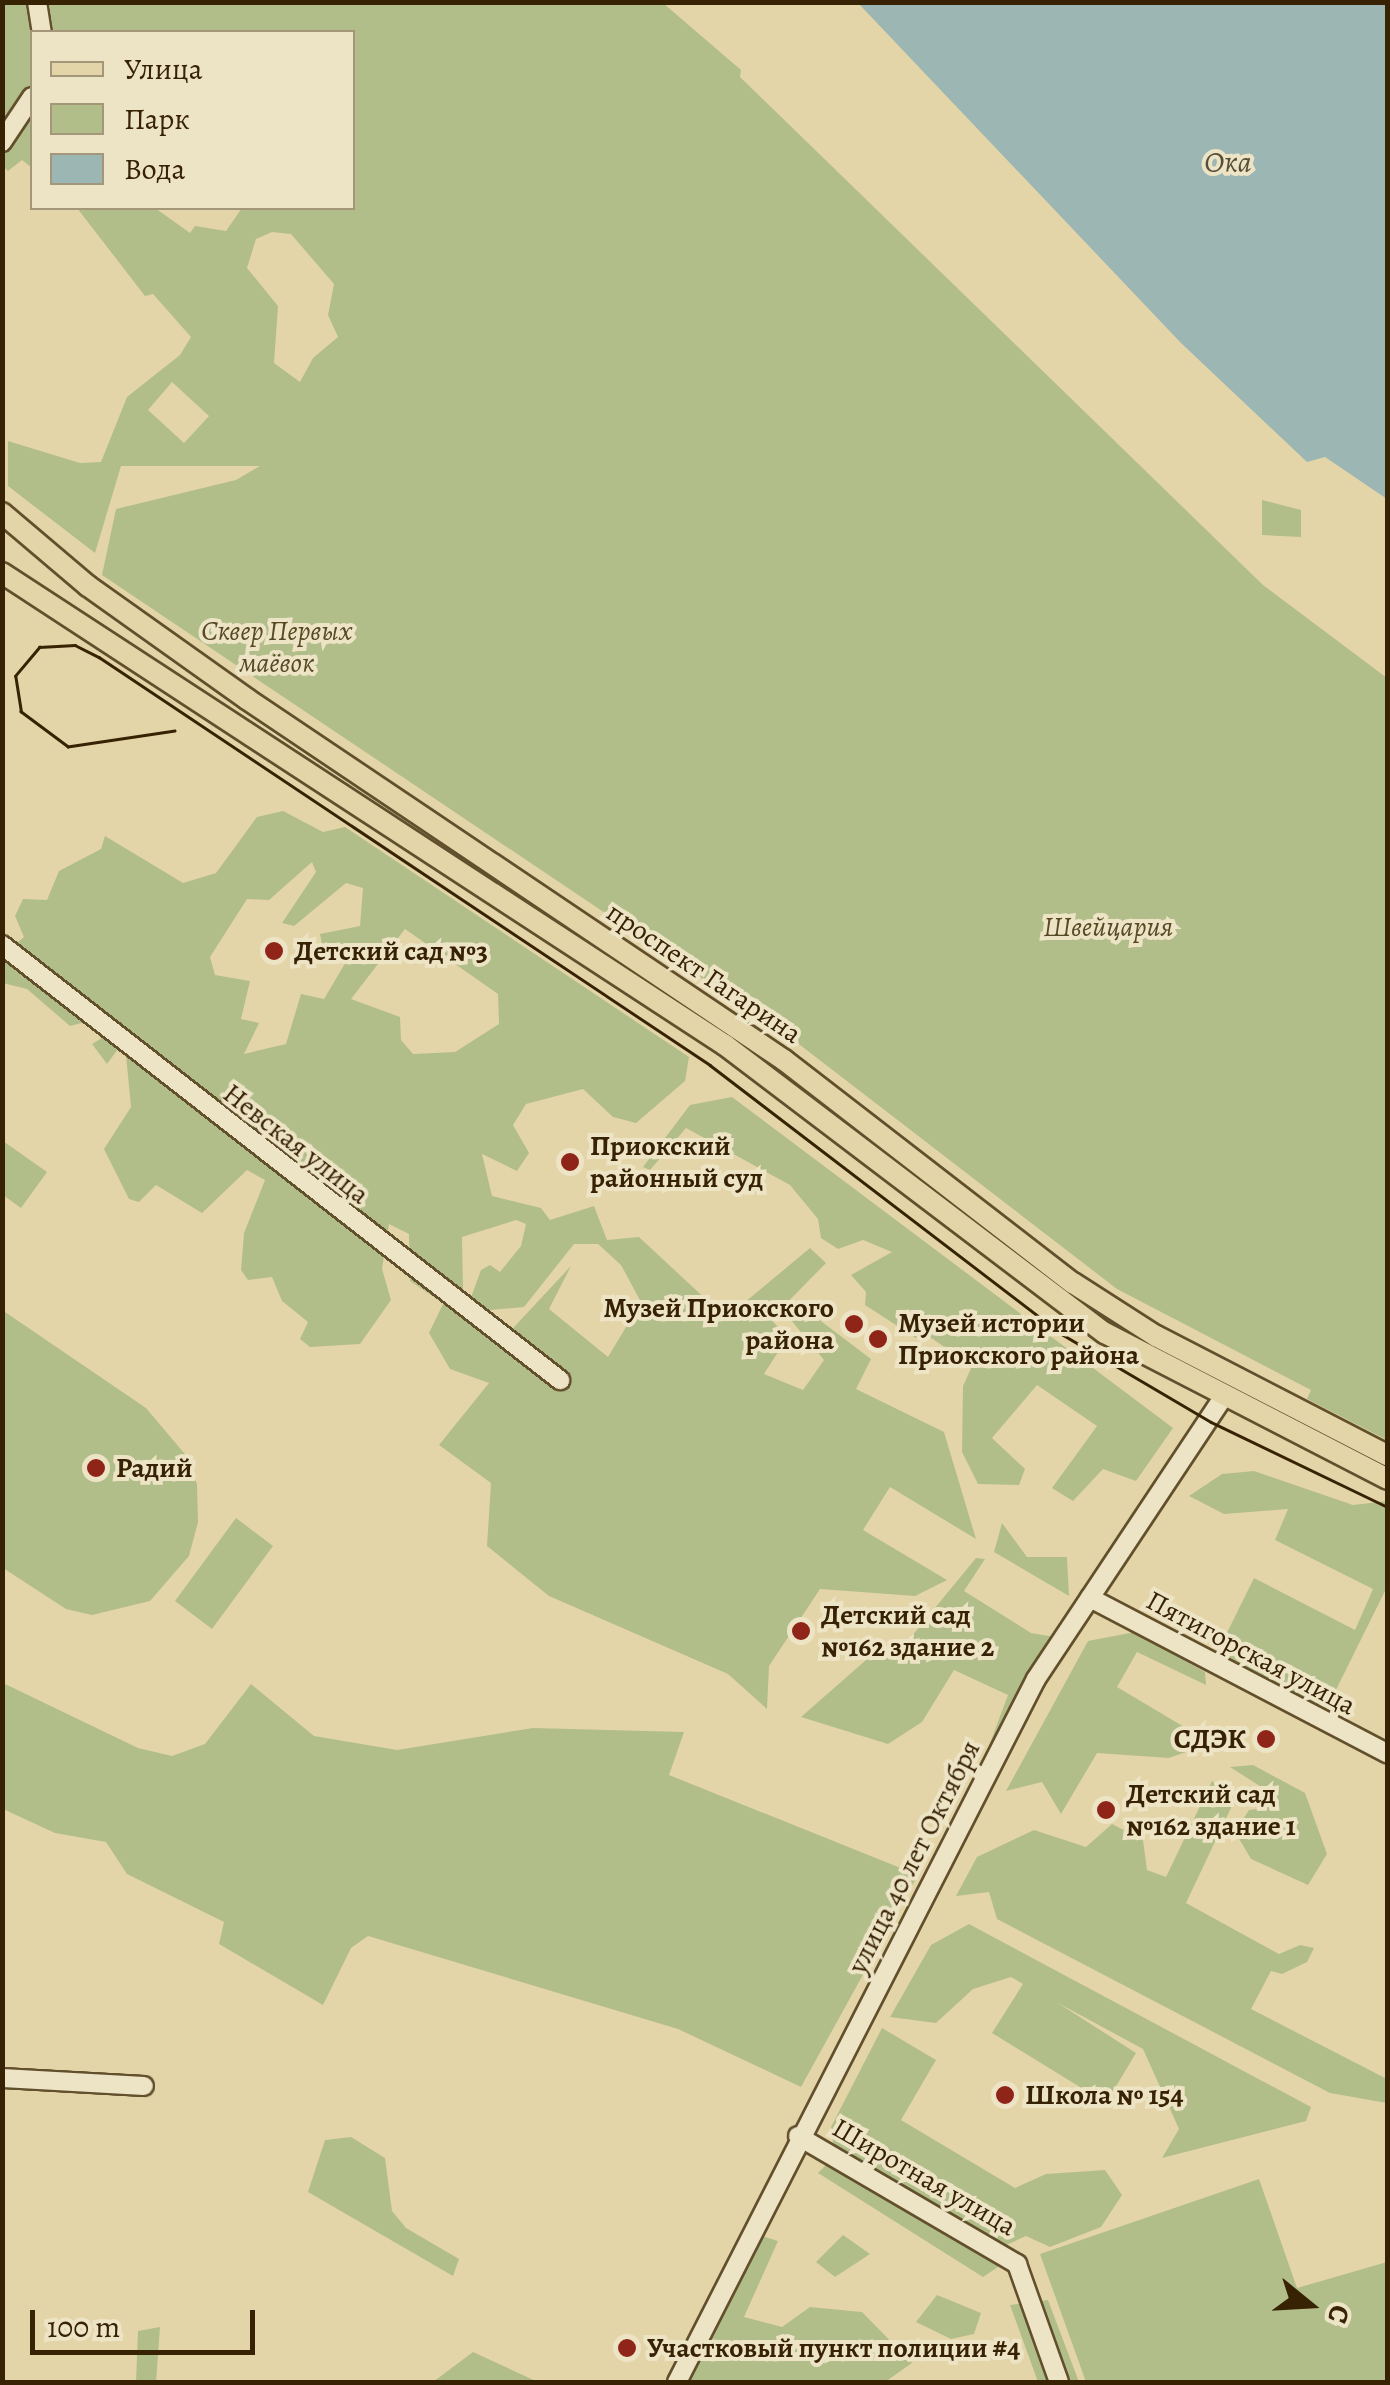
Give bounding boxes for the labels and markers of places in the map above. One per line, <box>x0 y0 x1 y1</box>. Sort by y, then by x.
place label: Детский сад №3 <box>294 934 488 968</box>
marker: Детский сад №3 <box>263 940 285 962</box>
place label: Приокский районный суд <box>590 1129 763 1195</box>
marker: Приокский районный суд <box>559 1151 581 1173</box>
place label: Музей Приокского района <box>603 1291 834 1357</box>
place label: Музей истории Приокского района <box>898 1306 1139 1372</box>
marker: Музей Приокского района <box>843 1313 865 1335</box>
marker: Музей истории Приокского района <box>867 1328 889 1350</box>
place label: Радий <box>116 1451 193 1485</box>
marker: Радий <box>85 1457 107 1479</box>
place label: Детский сад №162 здание 2 <box>821 1598 994 1664</box>
marker: Детский сад №162 здание 2 <box>790 1620 812 1642</box>
place label: СДЭК <box>1174 1722 1246 1756</box>
marker: СДЭК <box>1255 1728 1277 1750</box>
place label: Детский сад №162 здание 1 <box>1126 1777 1296 1843</box>
marker: Детский сад №162 здание 1 <box>1095 1799 1117 1821</box>
place label: Школа № 154 <box>1025 2078 1184 2112</box>
marker: Школа № 154 <box>994 2084 1016 2106</box>
place label: Участковый пункт полиции #4 <box>647 2331 1020 2365</box>
marker: Участковый пункт полиции #4 <box>616 2337 638 2359</box>

